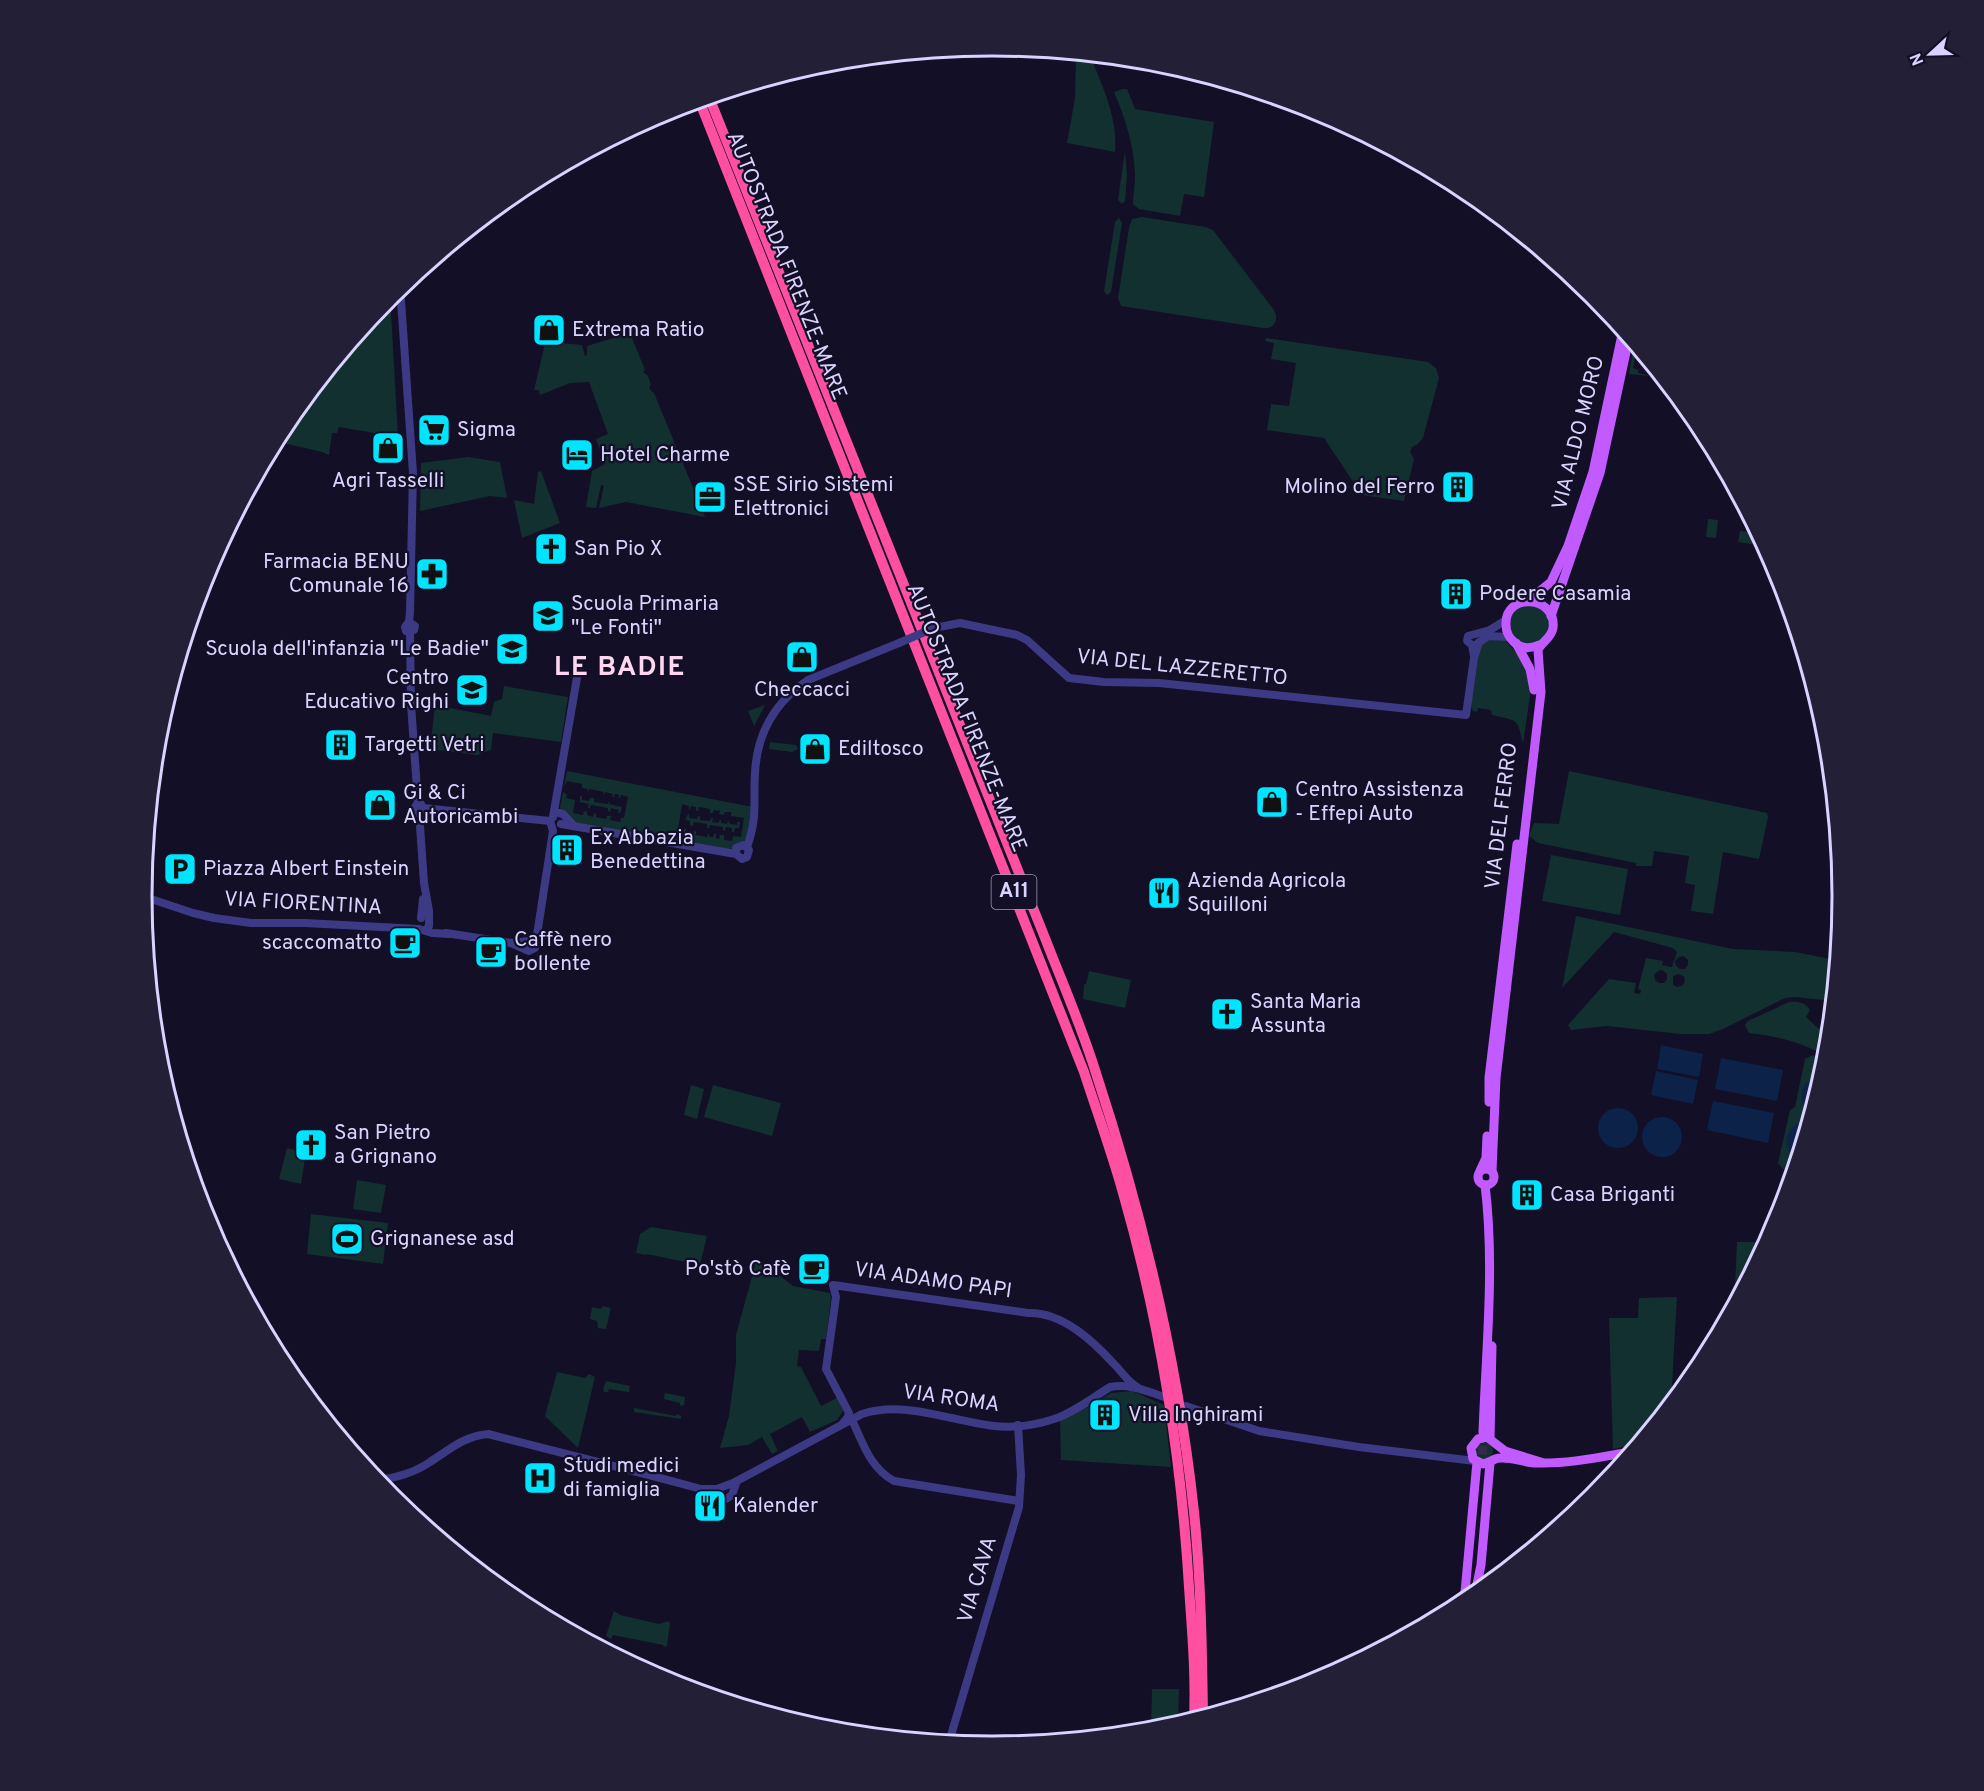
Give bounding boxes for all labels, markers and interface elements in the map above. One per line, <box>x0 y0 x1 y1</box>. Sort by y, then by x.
north arrow <box>1900 24 1960 84</box>
text: N <box>1907 50 1929 68</box>
street label: AUTOSTRADA FIRENZE-MARE <box>720 128 852 404</box>
shop icon: Extrema Ratio <box>531 312 567 348</box>
place label: Extrema Ratio <box>572 317 704 344</box>
street label: VIA ALDO MORO <box>1547 353 1611 513</box>
supermarket icon: Sigma <box>416 412 452 448</box>
place label: Sigma <box>457 417 516 444</box>
shop icon: Agri Tasselli <box>370 430 406 466</box>
hotel icon: Hotel Charme <box>559 437 595 473</box>
place label: Hotel Charme <box>600 442 730 469</box>
place label: Agri Tasselli <box>332 468 444 495</box>
building icon: Molino del Ferro <box>1440 469 1476 505</box>
place label: SSE Sirio Sistemi Elettronici <box>733 472 894 523</box>
place label: Molino del Ferro <box>1284 474 1435 501</box>
office icon: SSE Sirio Sistemi Elettronici <box>692 479 728 515</box>
church icon: San Pio X <box>533 531 569 567</box>
place label: San Pio X <box>574 536 663 563</box>
place label: Farmacia BENU Comunale 16 <box>263 549 409 600</box>
pharmacy icon: Farmacia BENU Comunale 16 <box>414 556 450 592</box>
building icon: Podere Casamia <box>1438 576 1474 612</box>
street label: AUTOSTRADA FIRENZE-MARE <box>900 580 1032 856</box>
place label: Podere Casamia <box>1479 581 1631 608</box>
place label: Scuola Primaria "Le Fonti" <box>571 591 719 642</box>
school or university icon: Scuola Primaria "Le Fonti" <box>530 598 566 634</box>
school or university icon: Scuola dell'infanzia "Le Badie" <box>494 631 530 667</box>
place label: Scuola dell'infanzia "Le Badie" <box>205 636 489 663</box>
shop icon: Checcacci <box>784 639 820 675</box>
street label: VIA DEL LAZZERETTO <box>1075 643 1289 693</box>
district label: LE BADIE <box>554 651 686 685</box>
place label: Centro Educativo Righi <box>304 665 449 716</box>
school or university icon: Centro Educativo Righi <box>454 672 490 708</box>
place label: Checcacci <box>754 677 850 704</box>
building icon: Targetti Vetri <box>323 727 359 763</box>
shop icon: Ediltosco <box>797 731 833 767</box>
place label: Targetti Vetri <box>364 732 485 759</box>
place label: Ediltosco <box>838 736 924 763</box>
street label: VIA DEL FERRO <box>1480 741 1524 891</box>
place label: Centro Assistenza - Effepi Auto <box>1295 777 1464 828</box>
place label: Gi & Ci Autoricambi <box>403 780 518 831</box>
shop icon: Centro Assistenza - Effepi Auto <box>1254 784 1290 820</box>
shop icon: Gi & Ci Autoricambi <box>362 787 398 823</box>
place label: Ex Abbazia Benedettina <box>590 825 706 876</box>
building icon: Ex Abbazia Benedettina <box>549 832 585 868</box>
parking icon: Piazza Albert Einstein <box>162 851 198 887</box>
place label: Piazza Albert Einstein <box>203 856 409 883</box>
place label: Azienda Agricola Squilloni <box>1187 868 1346 919</box>
road number: A11 <box>992 875 1036 909</box>
restaurant icon: Azienda Agricola Squilloni <box>1146 875 1182 911</box>
street label: VIA FIORENTINA <box>223 886 383 922</box>
cafe icon: scaccomatto <box>387 925 423 961</box>
place label: Caffè nero bollente <box>514 927 612 978</box>
place label: scaccomatto <box>262 930 382 957</box>
cafe icon: Caffè nero bollente <box>473 934 509 970</box>
place label: Santa Maria Assunta <box>1250 989 1361 1040</box>
church icon: Santa Maria Assunta <box>1209 996 1245 1032</box>
place label: San Pietro a Grignano <box>334 1120 437 1171</box>
church icon: San Pietro a Grignano <box>293 1127 329 1163</box>
building icon: Casa Briganti <box>1509 1177 1545 1213</box>
place label: Casa Briganti <box>1550 1182 1675 1209</box>
sports icon: Grignanese asd <box>329 1221 365 1257</box>
place label: Grignanese asd <box>370 1226 515 1253</box>
cafe icon: Po'stò Cafè <box>796 1251 832 1287</box>
place label: Po'stò Cafè <box>685 1256 791 1283</box>
street label: VIA ADAMO PAPI <box>852 1257 1014 1305</box>
street label: VIA ROMA <box>901 1379 1001 1419</box>
building icon: Villa Inghirami <box>1087 1397 1123 1433</box>
place label: Villa Inghirami <box>1128 1402 1263 1429</box>
place label: Studi medici di famiglia <box>563 1453 679 1504</box>
hospital icon: Studi medici di famiglia <box>522 1460 558 1496</box>
restaurant icon: Kalender <box>692 1488 728 1524</box>
place label: Kalender <box>733 1493 818 1520</box>
street label: VIA CAVA <box>952 1533 1004 1627</box>

